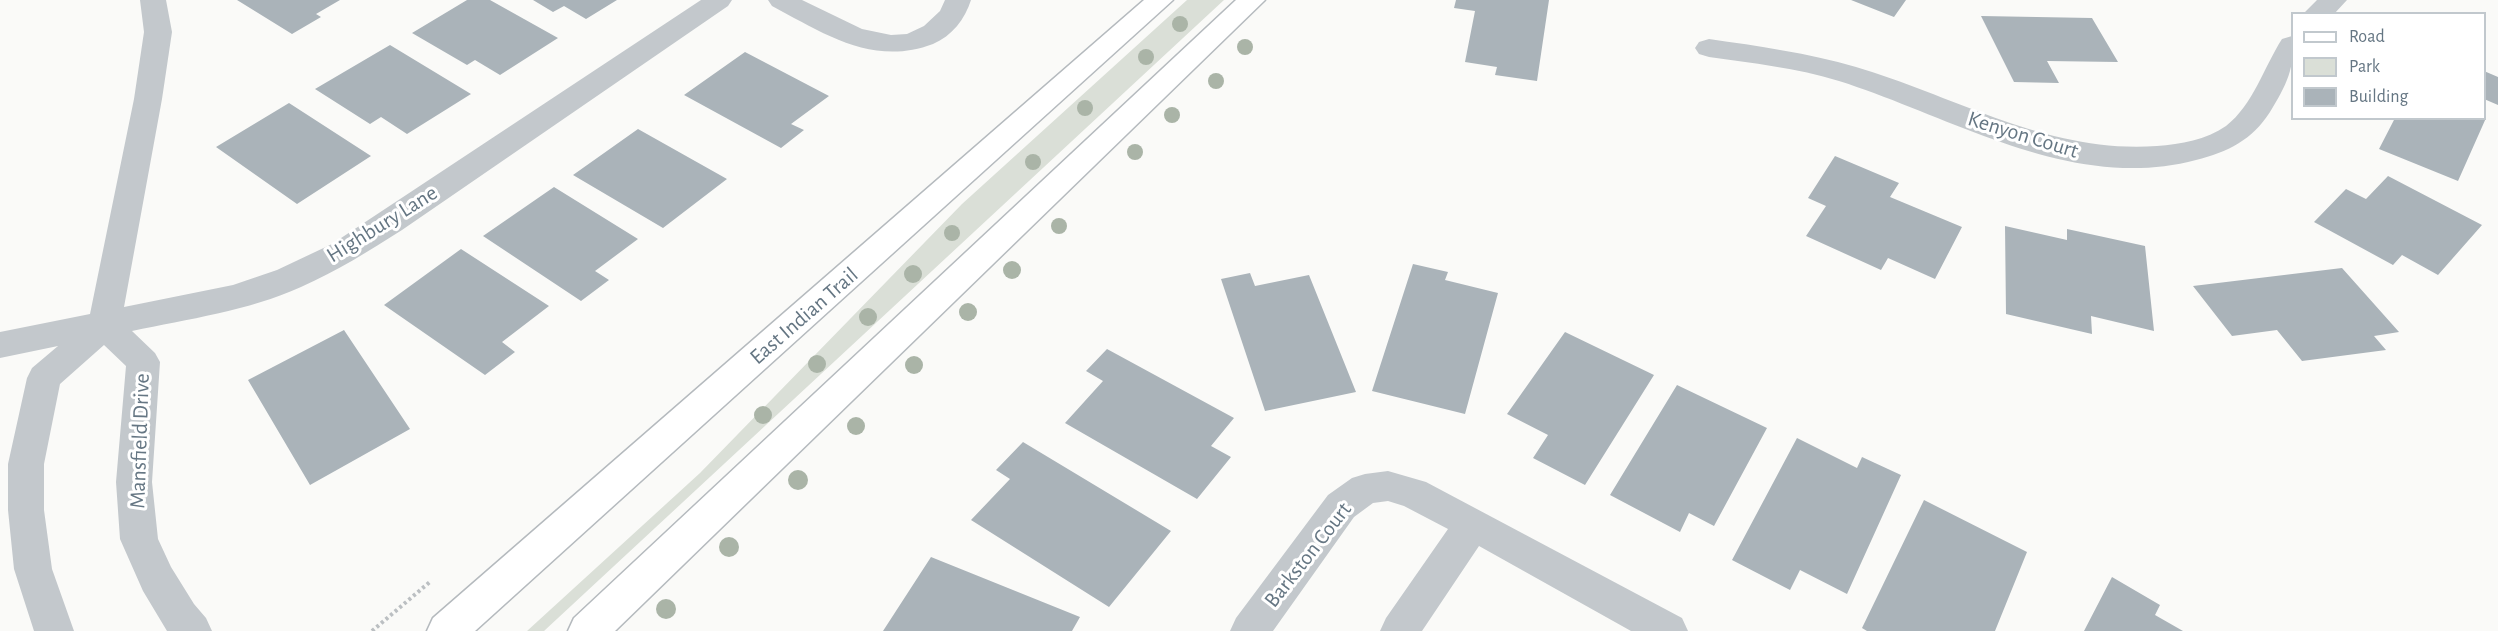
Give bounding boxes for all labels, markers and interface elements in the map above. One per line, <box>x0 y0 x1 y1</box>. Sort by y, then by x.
legend <box>2291 12 2486 120</box>
text: Road <box>2349 28 2385 46</box>
text: Park <box>2349 58 2380 76</box>
text: Building <box>2349 88 2408 106</box>
street label: Kenyon Court <box>1965 106 2081 164</box>
street label: Highbury Lane <box>322 179 442 269</box>
street label: East Indian Trail <box>744 262 864 370</box>
street label: Mansfield Drive <box>124 373 156 509</box>
street label: Barkston Court <box>1259 497 1357 613</box>

